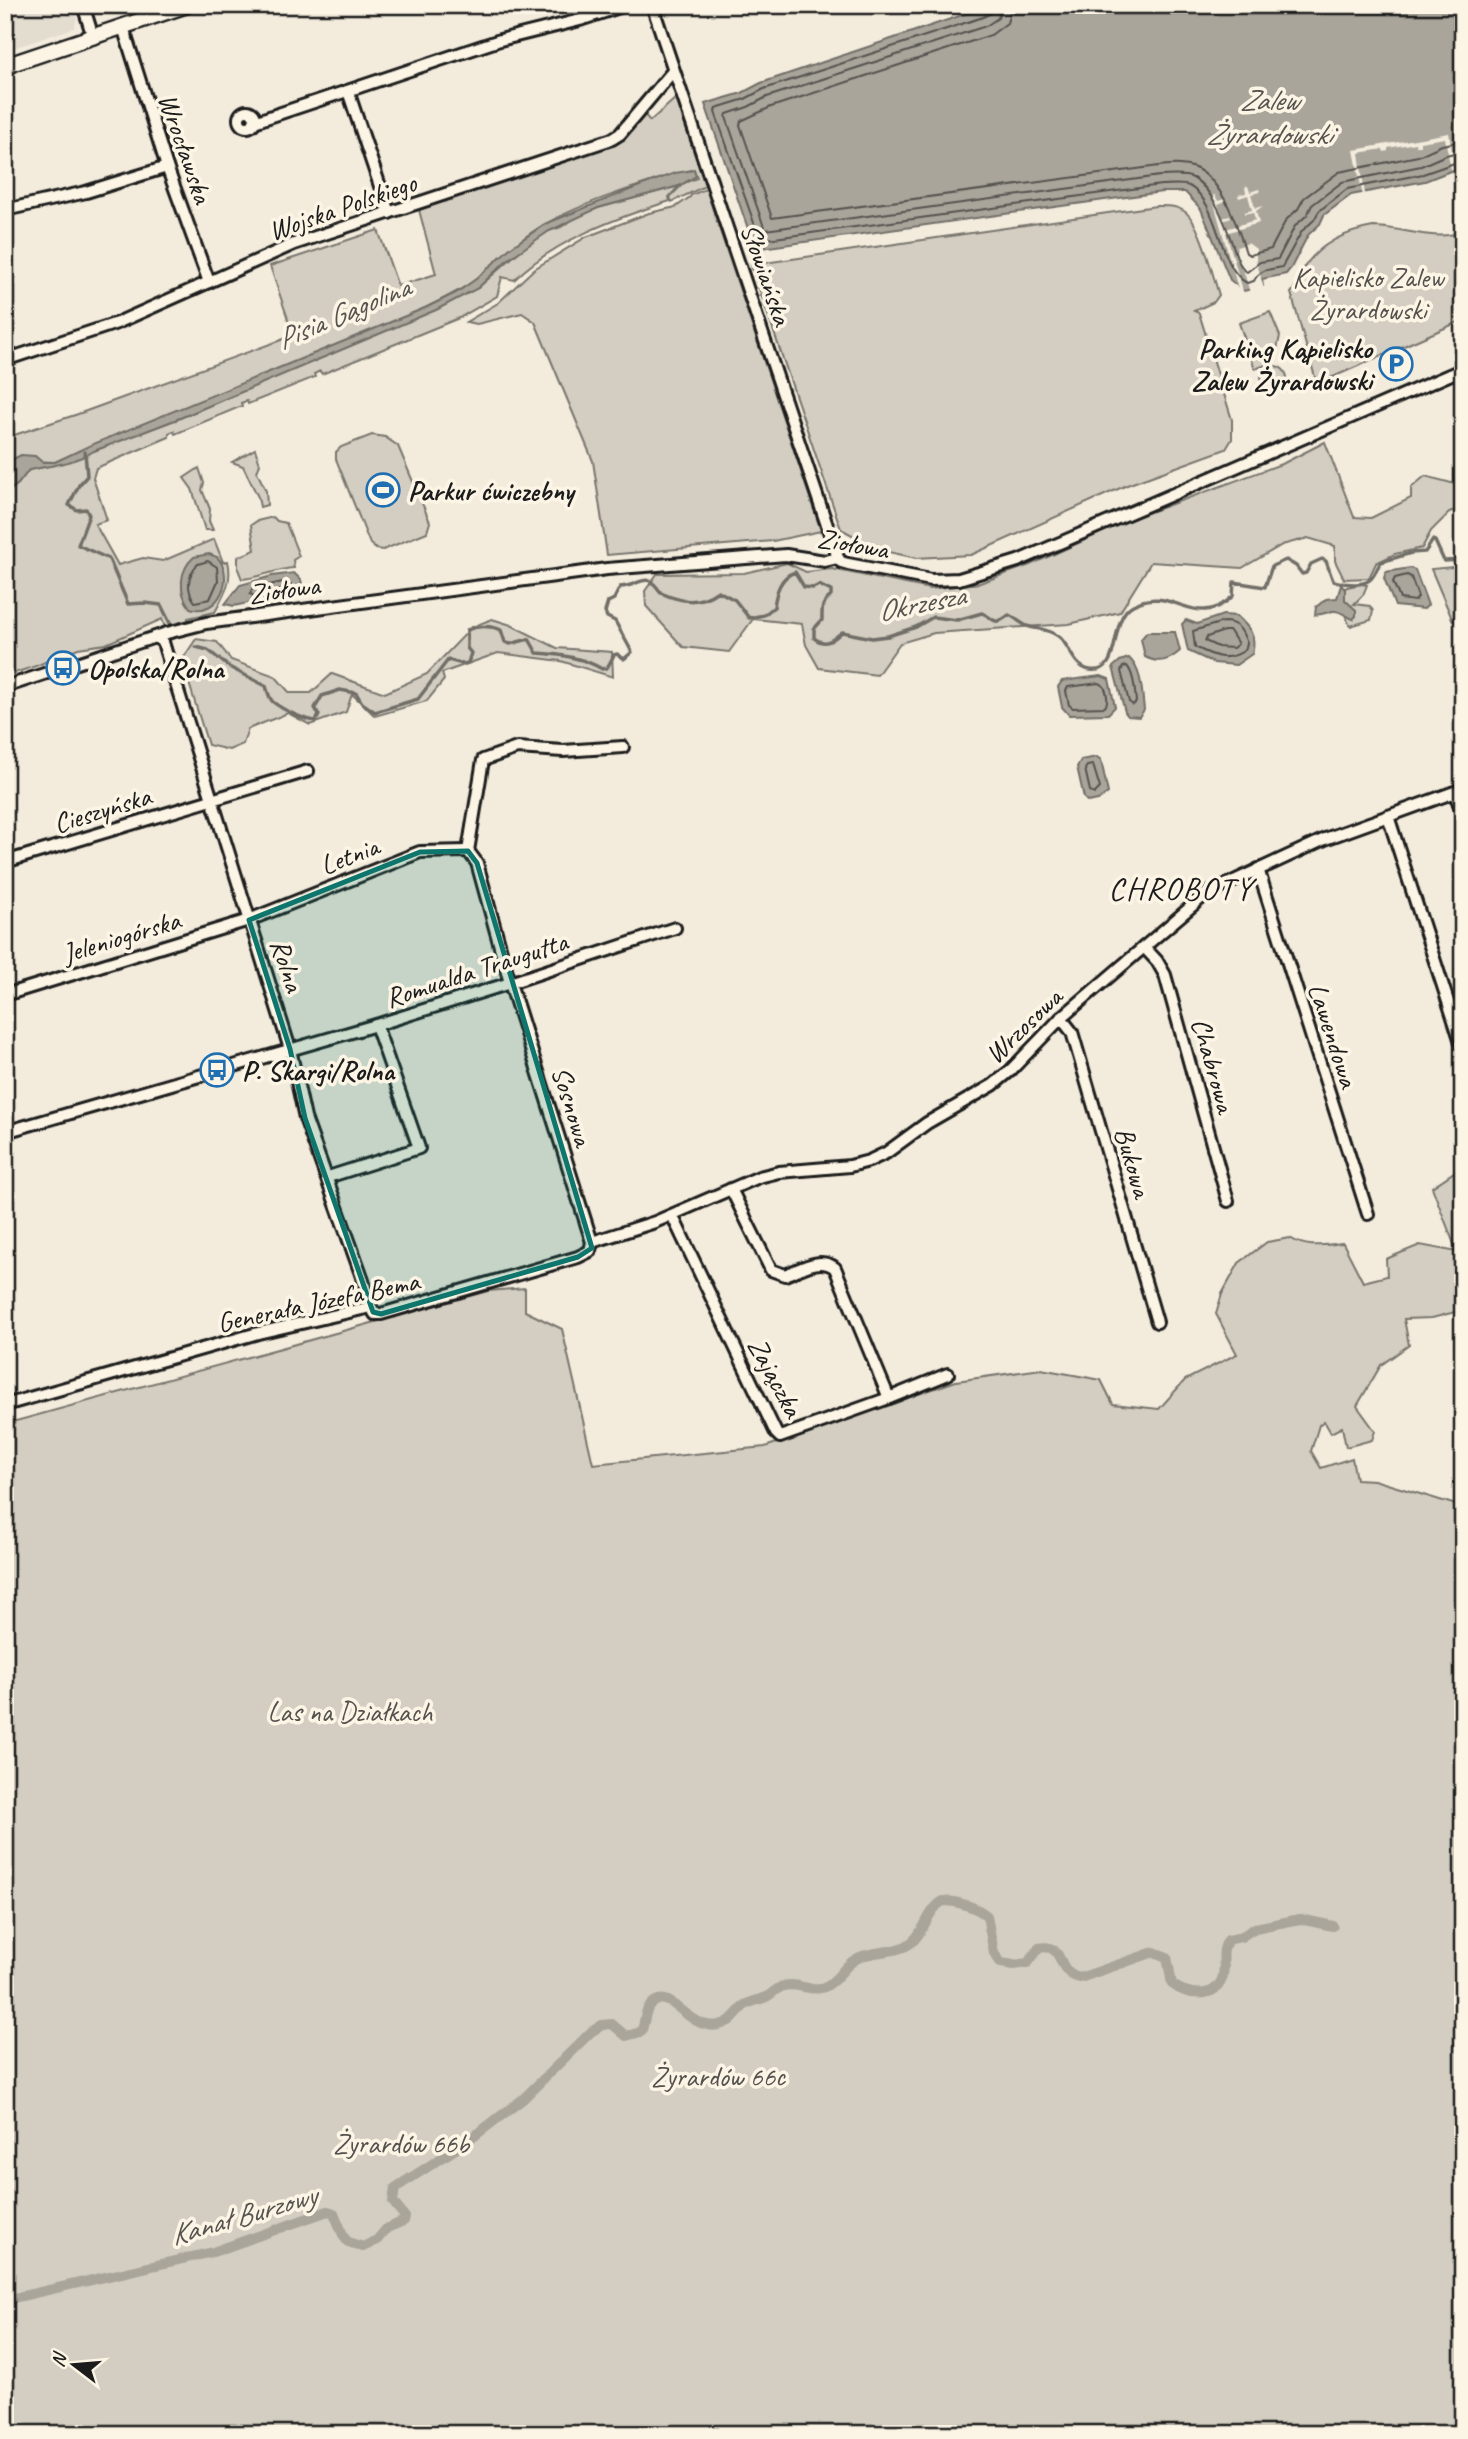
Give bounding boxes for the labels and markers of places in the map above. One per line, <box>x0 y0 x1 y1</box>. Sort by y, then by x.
place label: Parking Kąpielisko Zalew Żyrardowski <box>1191 331 1376 398</box>
parking icon: Parking Kąpielisko Zalew Żyrardowski <box>1377 345 1415 383</box>
sports icon: Parkur ćwiczebny <box>364 471 402 509</box>
place label: Parkur ćwiczebny <box>408 473 577 508</box>
bus stop icon: Opolska/Rolna <box>44 649 82 687</box>
place label: Opolska/Rolna <box>88 651 226 686</box>
bus stop icon: P. Skargi/Rolna <box>198 1051 236 1089</box>
place label: P. Skargi/Rolna <box>242 1053 396 1088</box>

